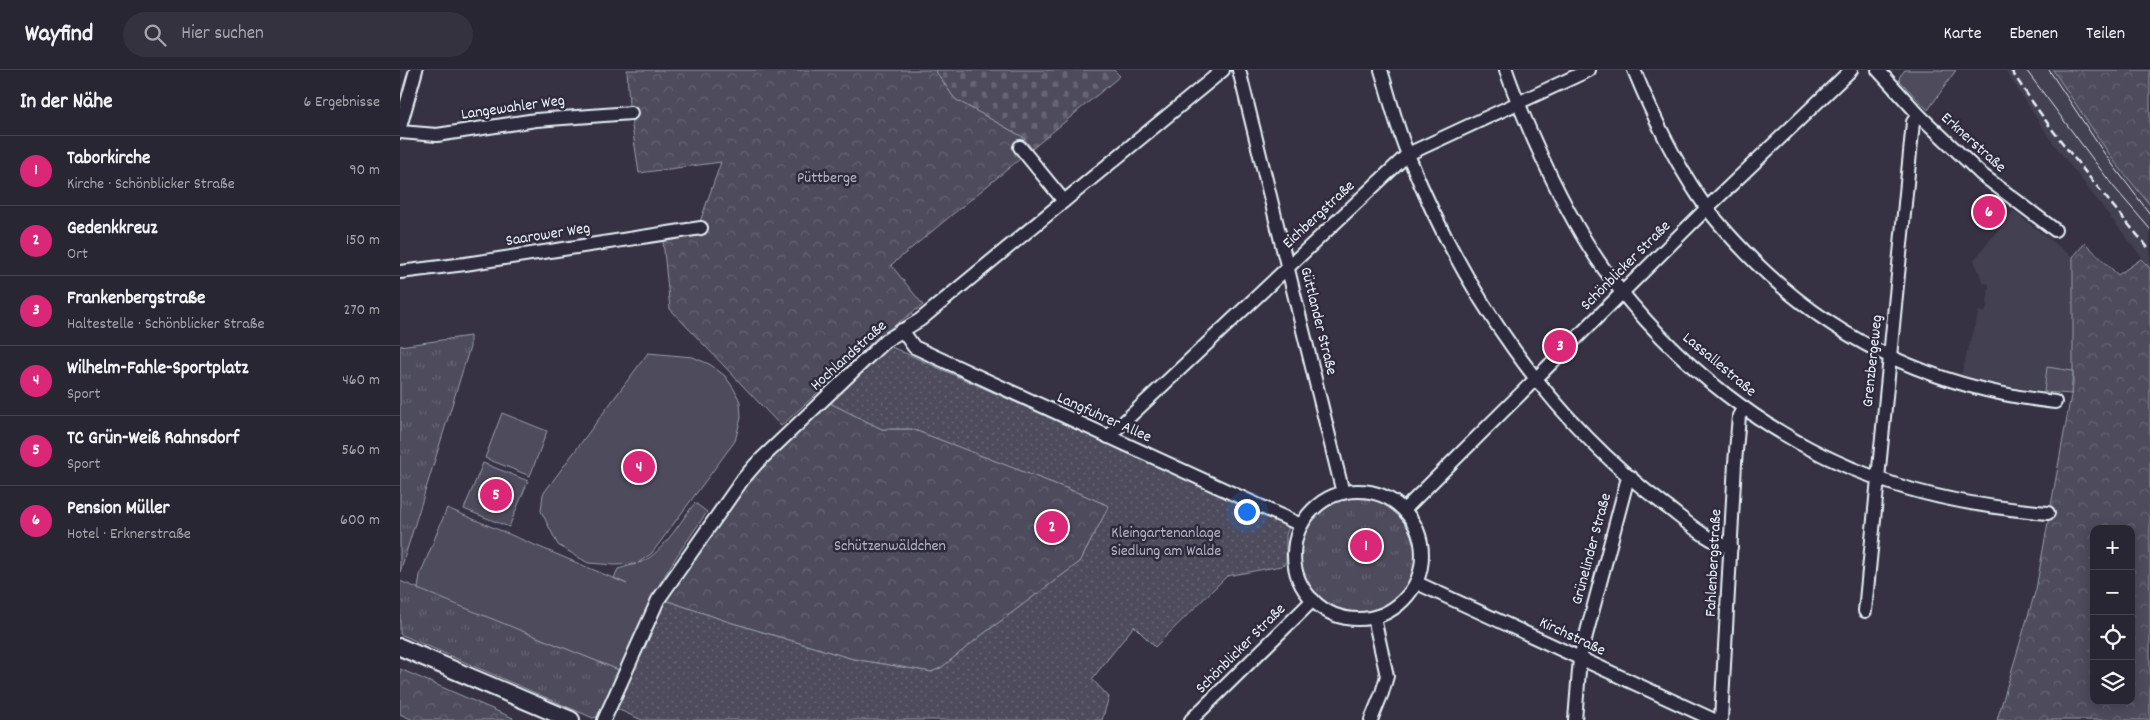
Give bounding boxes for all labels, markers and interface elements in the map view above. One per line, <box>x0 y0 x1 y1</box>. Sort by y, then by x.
search box <box>123 12 473 57</box>
text: Wayfind <box>25 18 93 52</box>
icon: search <box>141 21 169 49</box>
text: Hier suchen <box>181 21 264 48</box>
text: Karte <box>1944 22 1982 47</box>
text: Ebenen <box>2010 22 2058 47</box>
text: Teilen <box>2086 22 2125 47</box>
text: In der Nähe <box>20 88 112 118</box>
street label: Langewahler Weg <box>460 89 566 127</box>
text: 6 Ergebnisse <box>303 91 380 114</box>
street label: Erknerstraße <box>1935 107 2011 179</box>
text: Taborkirche <box>67 146 150 173</box>
text: 1 <box>34 159 38 182</box>
text: 90 m <box>349 159 380 182</box>
park label: Püttberge <box>797 167 857 190</box>
text: Kirche · Schönblicker Straße <box>67 173 235 196</box>
street label: Eichbergstraße <box>1278 175 1360 255</box>
pin: 6 <box>1973 193 2005 231</box>
text: Gedenkkreuz <box>67 216 157 243</box>
street label: Schönblicker Straße <box>1576 216 1676 316</box>
street label: Saarower Weg <box>504 217 592 253</box>
text: 2 <box>33 229 40 252</box>
text: 150 m <box>346 229 380 252</box>
text: Ort <box>67 243 88 266</box>
street label: Güttlander Straße <box>1293 265 1343 377</box>
text: Frankenbergstraße <box>67 286 205 313</box>
text: 3 <box>32 299 40 322</box>
text: 270 m <box>344 299 380 322</box>
text: Haltestelle · Schönblicker Straße <box>67 313 264 336</box>
street label: Grenzbergeweg <box>1857 314 1889 408</box>
street label: Hochlandstraße <box>806 315 892 397</box>
pin: 3 <box>1544 327 1576 365</box>
street label: Lassallestraße <box>1677 327 1761 403</box>
text: Wilhelm-Fahle-Sportplatz <box>67 356 249 383</box>
text: 4 <box>33 369 39 392</box>
text: 460 m <box>342 369 380 392</box>
text: Sport <box>67 383 100 406</box>
street label: Langfuhrer Allee <box>1053 387 1155 449</box>
text: TC Grün-Weiß Rahnsdorf <box>67 426 239 453</box>
text: 5 <box>32 439 40 462</box>
text: 560 m <box>341 439 380 462</box>
pin: 4 <box>623 448 655 486</box>
text: Sport <box>67 453 100 476</box>
pin: 5 <box>480 476 512 514</box>
street label: Grünelinder Straße <box>1566 491 1618 607</box>
text: Pension Müller <box>67 496 170 523</box>
your location <box>1234 499 1260 525</box>
pin: 2 <box>1036 508 1068 546</box>
text: 6 <box>32 509 40 532</box>
text: 600 m <box>340 509 380 532</box>
street label: Fahlenbergstraße <box>1700 509 1728 617</box>
park label: Kleingartenanlage Siedlung am Walde <box>1111 522 1221 563</box>
text: Hotel · Erknerstraße <box>67 523 191 546</box>
map controls <box>2090 525 2135 705</box>
button: + <box>2090 525 2135 570</box>
pin: 1 <box>1350 527 1382 565</box>
park label: Schützenwäldchen <box>834 535 946 558</box>
button: − <box>2090 570 2135 615</box>
street label: Schönblicker Straße <box>1191 599 1291 699</box>
street label: Kirchstraße <box>1535 612 1609 662</box>
button: locate <box>2090 615 2135 660</box>
button: layers <box>2090 660 2135 705</box>

